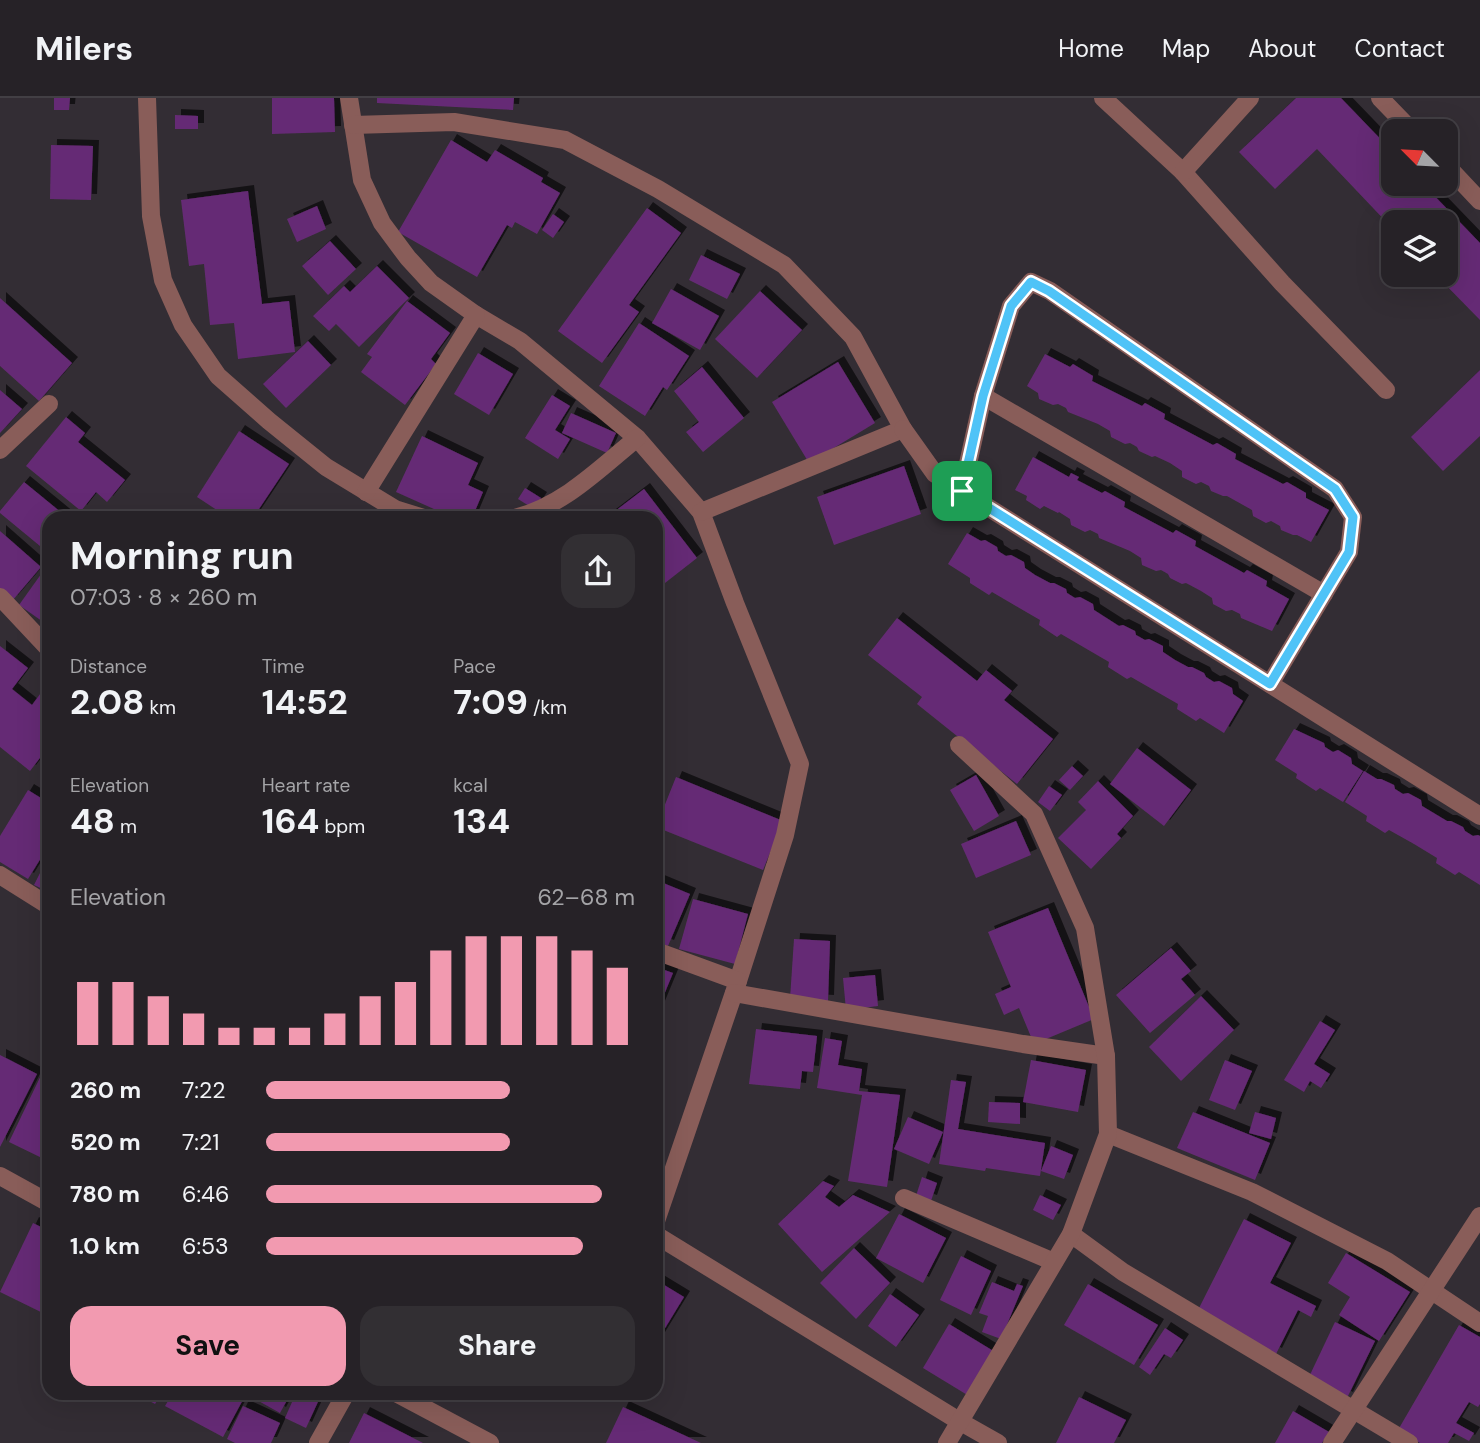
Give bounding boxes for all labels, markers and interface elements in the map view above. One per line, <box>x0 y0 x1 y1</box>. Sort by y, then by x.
text: Milers <box>35 27 133 70</box>
text: Home <box>1058 33 1124 64</box>
text: Map <box>1162 33 1210 64</box>
text: About <box>1248 33 1317 64</box>
text: Contact <box>1355 33 1445 64</box>
north arrow <box>1381 119 1458 196</box>
map controls <box>1381 119 1458 287</box>
button: layers <box>1381 210 1458 287</box>
pin <box>932 461 992 521</box>
icon: arrive <box>943 472 981 510</box>
text: Morning run <box>70 531 294 581</box>
button: share <box>561 534 635 608</box>
text: 07:03 · 8 × 260 m <box>70 582 257 612</box>
text: Distance <box>70 654 147 679</box>
text: Time <box>262 654 305 679</box>
text: Pace <box>453 654 496 679</box>
text: 2.08 <box>70 679 144 725</box>
text: 14:52 <box>262 679 348 725</box>
text: 7:09 <box>453 679 528 725</box>
text: km <box>144 695 176 720</box>
text: /km <box>528 695 567 720</box>
text: Elevation <box>70 773 149 798</box>
text: Heart rate <box>262 773 350 798</box>
text: kcal <box>453 773 488 798</box>
text: 48 <box>70 798 115 844</box>
text: 164 <box>262 798 319 844</box>
text: 134 <box>453 798 510 844</box>
text: m <box>115 814 137 839</box>
text: bpm <box>319 814 365 839</box>
text: Elevation <box>70 882 166 912</box>
text: 62–68 m <box>537 882 635 912</box>
text: 260 m <box>70 1075 141 1105</box>
text: 7:22 <box>182 1075 225 1105</box>
text: 520 m <box>70 1127 141 1157</box>
text: 7:21 <box>182 1127 219 1157</box>
text: 780 m <box>70 1179 140 1209</box>
text: 6:46 <box>182 1179 230 1209</box>
text: 1.0 km <box>70 1231 140 1261</box>
text: 6:53 <box>182 1231 229 1261</box>
button: Save <box>70 1306 346 1386</box>
button: Share <box>360 1306 635 1386</box>

